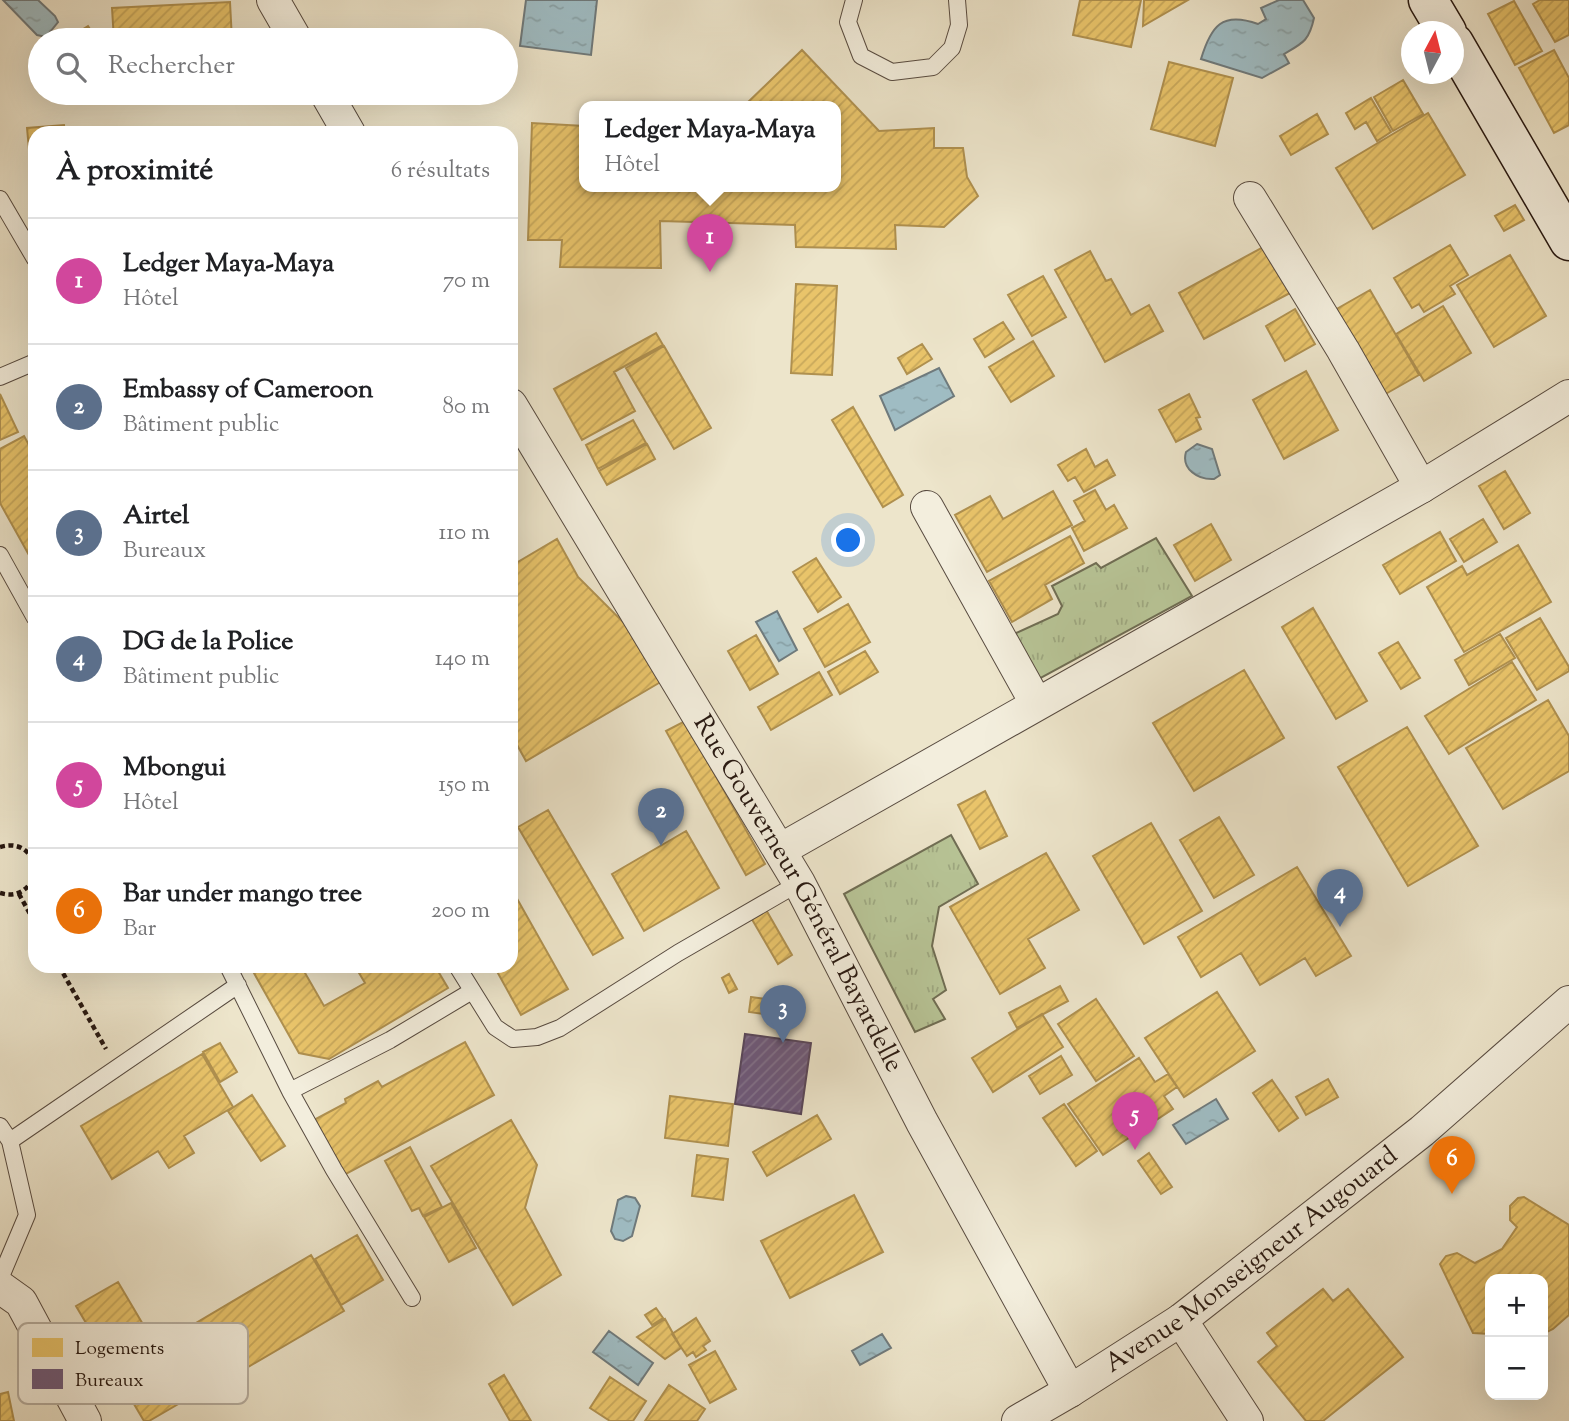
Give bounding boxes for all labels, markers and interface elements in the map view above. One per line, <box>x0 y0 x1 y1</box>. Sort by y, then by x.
north arrow <box>1401 21 1464 84</box>
search box <box>28 28 518 105</box>
icon: search <box>52 48 90 86</box>
text: Rechercher <box>108 48 235 85</box>
popup <box>579 101 841 192</box>
text: Ledger Maya-Maya <box>604 112 816 149</box>
text: Hôtel <box>604 149 660 182</box>
text: À proximité <box>56 150 213 193</box>
text: 6 résultats <box>391 155 490 188</box>
pin: 1 <box>687 214 733 272</box>
text: Ledger Maya-Maya <box>123 246 334 283</box>
text: 1 <box>75 265 83 298</box>
text: 70 m <box>443 265 490 298</box>
text: Hôtel <box>123 283 179 316</box>
text: Embassy of Cameroon <box>123 372 373 409</box>
text: 2 <box>74 391 84 424</box>
text: 80 m <box>442 391 490 424</box>
text: Bâtiment public <box>123 409 279 442</box>
text: Airtel <box>123 498 189 535</box>
text: 3 <box>74 517 84 550</box>
text: 110 m <box>439 517 490 550</box>
your location <box>831 523 865 557</box>
text: Bureaux <box>123 535 206 568</box>
text: DG de la Police <box>123 624 293 661</box>
text: 4 <box>73 643 85 676</box>
text: 140 m <box>435 643 490 676</box>
text: Bâtiment public <box>123 661 279 694</box>
street label: Rue Gouverneur Général Bayardelle <box>684 708 912 1079</box>
text: Mbongui <box>123 750 226 787</box>
text: 5 <box>75 769 83 802</box>
text: 150 m <box>438 769 490 802</box>
text: Hôtel <box>123 787 179 820</box>
pin: 2 <box>638 788 684 846</box>
pin: 4 <box>1317 869 1363 927</box>
text: Bar under mango tree <box>123 876 362 913</box>
text: 6 <box>73 895 85 928</box>
text: 200 m <box>431 895 490 928</box>
text: Bar <box>123 913 156 946</box>
pin: 3 <box>760 985 806 1043</box>
pin: 5 <box>1112 1092 1158 1150</box>
pin: 6 <box>1429 1136 1475 1194</box>
street label: Avenue Monseigneur Augouard <box>1098 1138 1406 1382</box>
map controls <box>1485 1274 1548 1400</box>
button: + <box>1485 1274 1548 1337</box>
legend <box>18 1323 248 1404</box>
text: Logements <box>75 1336 164 1363</box>
button: − <box>1485 1337 1548 1400</box>
text: Bureaux <box>75 1368 144 1395</box>

